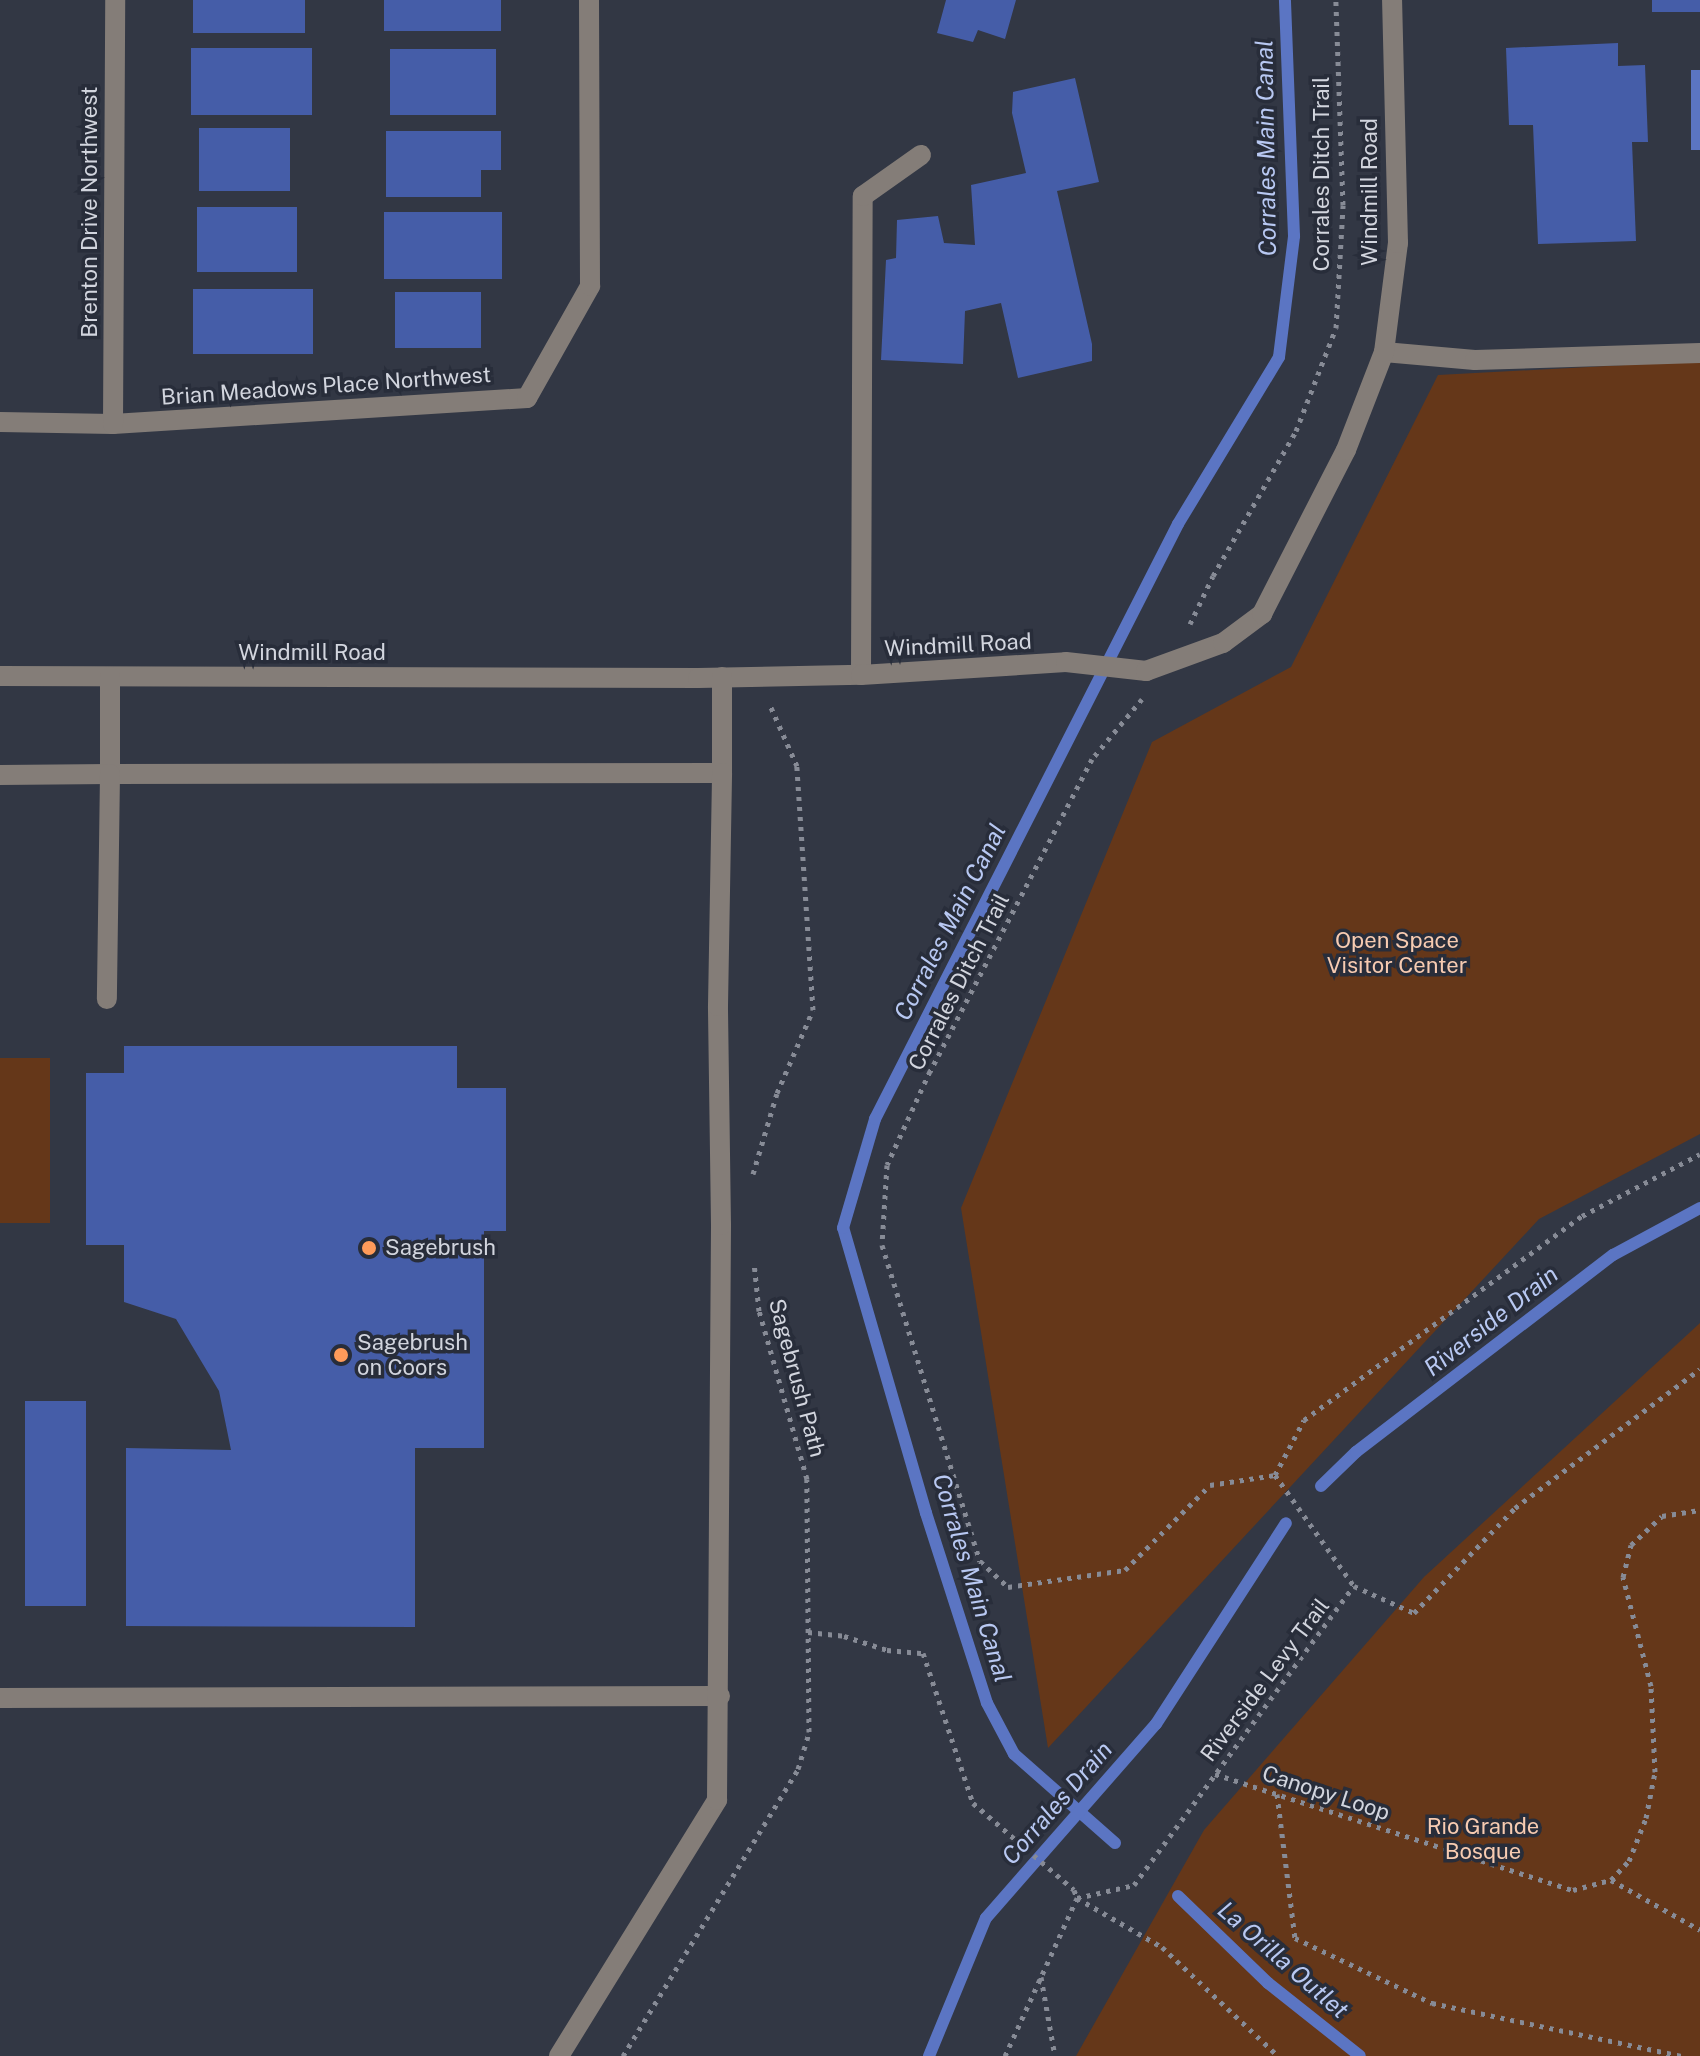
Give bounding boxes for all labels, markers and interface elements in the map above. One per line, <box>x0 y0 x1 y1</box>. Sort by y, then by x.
water label: Corrales Main Canal <box>1250 39 1282 257</box>
street label: Corrales Ditch Trail <box>1309 76 1335 272</box>
street label: Brenton Drive Northwest <box>77 86 103 338</box>
street label: Windmill Road <box>1357 118 1383 266</box>
street label: Brian Meadows Place Northwest <box>160 361 492 411</box>
street label: Windmill Road <box>884 628 1032 662</box>
street label: Windmill Road <box>238 640 386 666</box>
water label: Corrales Main Canal <box>888 819 1012 1025</box>
street label: Corrales Ditch Trail <box>903 889 1015 1075</box>
park label: Open Space Visitor Center <box>1327 927 1467 978</box>
place label: Sagebrush <box>385 1235 496 1261</box>
marker: Sagebrush <box>360 1239 378 1257</box>
water label: Riverside Drain <box>1418 1260 1564 1382</box>
street label: Sagebrush Path <box>763 1296 831 1460</box>
place label: Sagebrush on Coors <box>357 1329 468 1380</box>
marker: Sagebrush on Coors <box>332 1346 350 1364</box>
water label: Corrales Main Canal <box>927 1470 1017 1686</box>
street label: Riverside Levy Trail <box>1195 1593 1335 1767</box>
water label: Corrales Drain <box>996 1736 1118 1870</box>
street label: Canopy Loop <box>1259 1760 1393 1826</box>
park label: Rio Grande Bosque <box>1427 1813 1539 1864</box>
water label: La Orilla Outlet <box>1212 1896 1354 2024</box>

